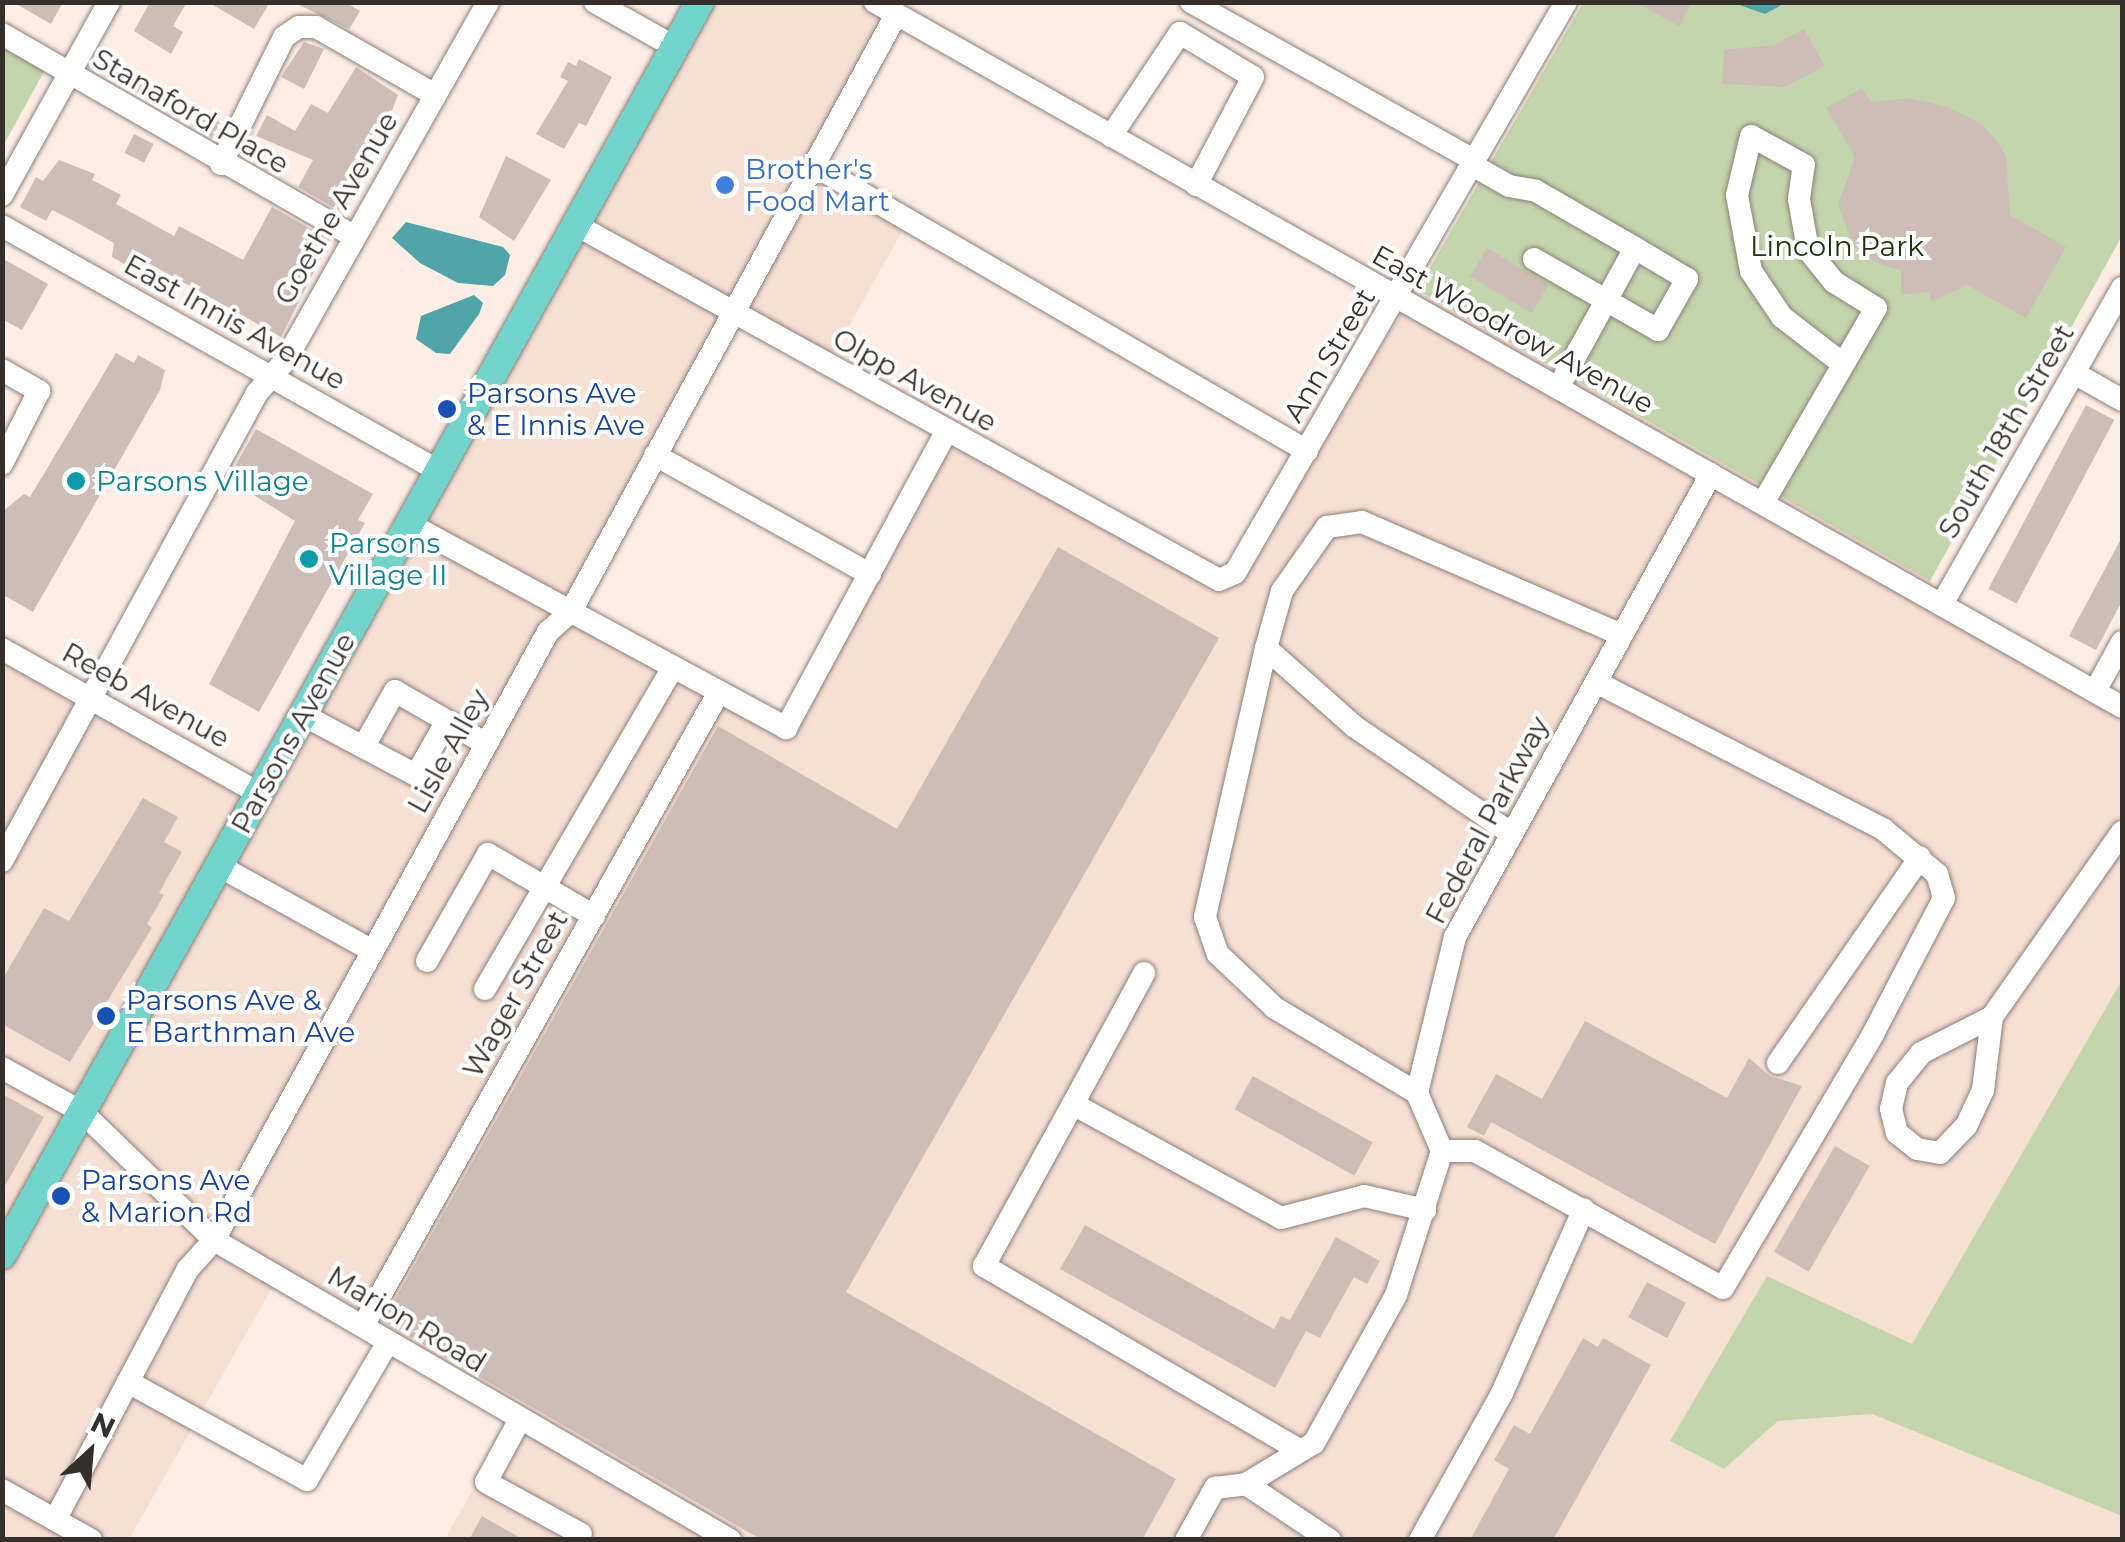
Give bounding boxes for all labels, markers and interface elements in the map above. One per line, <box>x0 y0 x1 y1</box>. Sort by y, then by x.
street label: Stanaford Place <box>87 41 295 181</box>
street label: Goethe Avenue <box>267 106 405 310</box>
place label: Brother's Food Mart <box>745 152 890 218</box>
marker: Brother's Food Mart <box>714 174 736 196</box>
park label: Lincoln Park <box>1750 229 1924 263</box>
street label: East Woodrow Avenue <box>1366 238 1660 420</box>
street label: East Innis Avenue <box>118 247 352 397</box>
street label: Ann Street <box>1276 282 1382 428</box>
street label: South 18th Street <box>1931 318 2081 544</box>
street label: Olpp Avenue <box>827 321 1003 439</box>
place label: Parsons Ave & E Innis Ave <box>467 376 645 442</box>
marker: Parsons Ave & E Innis Ave <box>436 398 458 420</box>
place label: Parsons Village <box>96 464 309 498</box>
marker: Parsons Village <box>65 470 87 492</box>
place label: Parsons Village II <box>329 526 448 592</box>
marker: Parsons Village II <box>298 548 320 570</box>
street label: Parsons Avenue <box>224 627 362 839</box>
street label: Reeb Avenue <box>56 635 236 755</box>
street label: Lisle Alley <box>400 683 496 819</box>
street label: Federal Parkway <box>1418 711 1556 929</box>
street label: Wager Street <box>455 905 575 1083</box>
place label: Parsons Ave & E Barthman Ave <box>126 983 355 1049</box>
marker: Parsons Ave & E Barthman Ave <box>95 1005 117 1027</box>
place label: Parsons Ave & Marion Rd <box>81 1163 252 1229</box>
marker: Parsons Ave & Marion Rd <box>50 1185 72 1207</box>
street label: Marion Road <box>322 1259 492 1379</box>
north arrow <box>40 1402 140 1502</box>
text: N <box>86 1405 121 1445</box>

